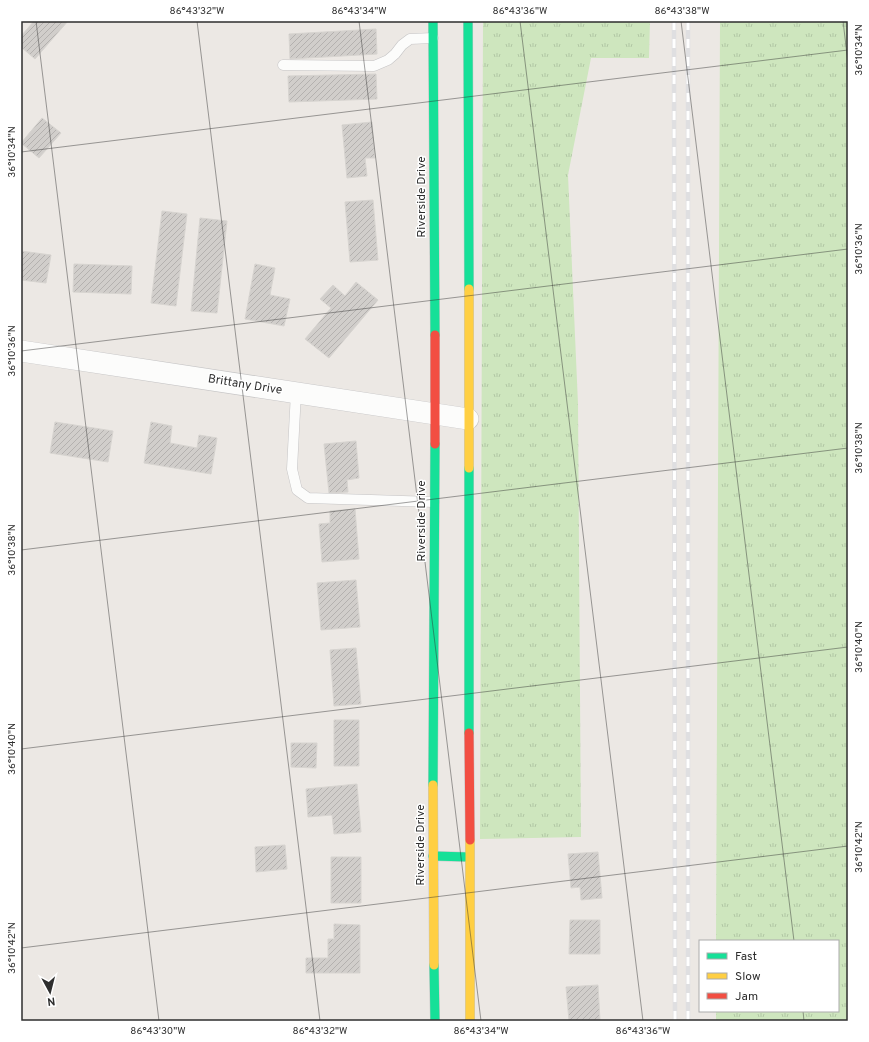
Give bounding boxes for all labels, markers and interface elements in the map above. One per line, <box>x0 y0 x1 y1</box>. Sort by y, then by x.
text: 86°43'32"W <box>170 5 224 18</box>
text: 86°43'34"W <box>331 5 387 18</box>
text: 86°43'36"W <box>493 5 547 18</box>
text: 86°43'38"W <box>654 5 710 18</box>
text: 36°10'34"N <box>853 24 866 76</box>
text: 36°10'34"N <box>6 126 19 178</box>
street label: Riverside Drive <box>414 156 430 238</box>
text: 36°10'36"N <box>853 223 866 275</box>
text: 36°10'36"N <box>6 325 19 377</box>
street label: Brittany Drive <box>207 371 283 399</box>
text: 36°10'38"N <box>853 422 866 474</box>
street label: Riverside Drive <box>414 480 430 562</box>
text: 36°10'38"N <box>6 524 19 576</box>
text: 36°10'40"N <box>853 621 866 673</box>
text: 36°10'40"N <box>6 723 19 775</box>
street label: Riverside Drive <box>413 804 429 886</box>
text: 36°10'42"N <box>853 821 866 873</box>
text: 36°10'42"N <box>6 922 19 974</box>
legend <box>699 940 839 1012</box>
text: Fast <box>735 949 757 965</box>
text: Slow <box>735 969 761 985</box>
north arrow <box>30 972 70 1012</box>
text: Jam <box>735 989 758 1005</box>
text: N <box>46 994 56 1008</box>
text: 86°43'30"W <box>130 1025 186 1038</box>
text: 86°43'32"W <box>293 1025 347 1038</box>
text: 86°43'34"W <box>453 1025 509 1038</box>
text: 86°43'36"W <box>616 1025 670 1038</box>

